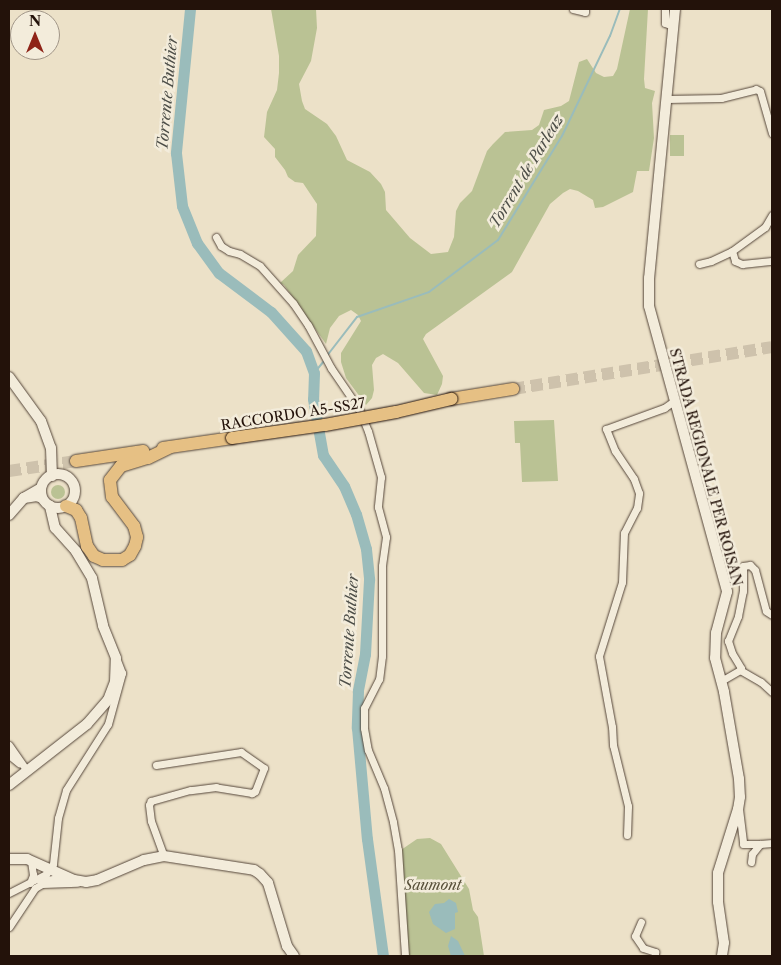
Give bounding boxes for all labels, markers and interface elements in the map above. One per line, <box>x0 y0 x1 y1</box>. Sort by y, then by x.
north arrow <box>10 10 60 60</box>
text: N <box>29 12 41 30</box>
water label: Torrente Buthier <box>153 35 181 151</box>
water label: Torrent de Parleaz <box>485 111 567 231</box>
street label: STRADA REGIONALE PER ROISAN <box>666 346 746 588</box>
street label: RACCORDO A5-SS27 <box>219 394 367 434</box>
water label: Torrente Buthier <box>336 573 362 689</box>
park label: Saumont <box>404 877 462 893</box>

